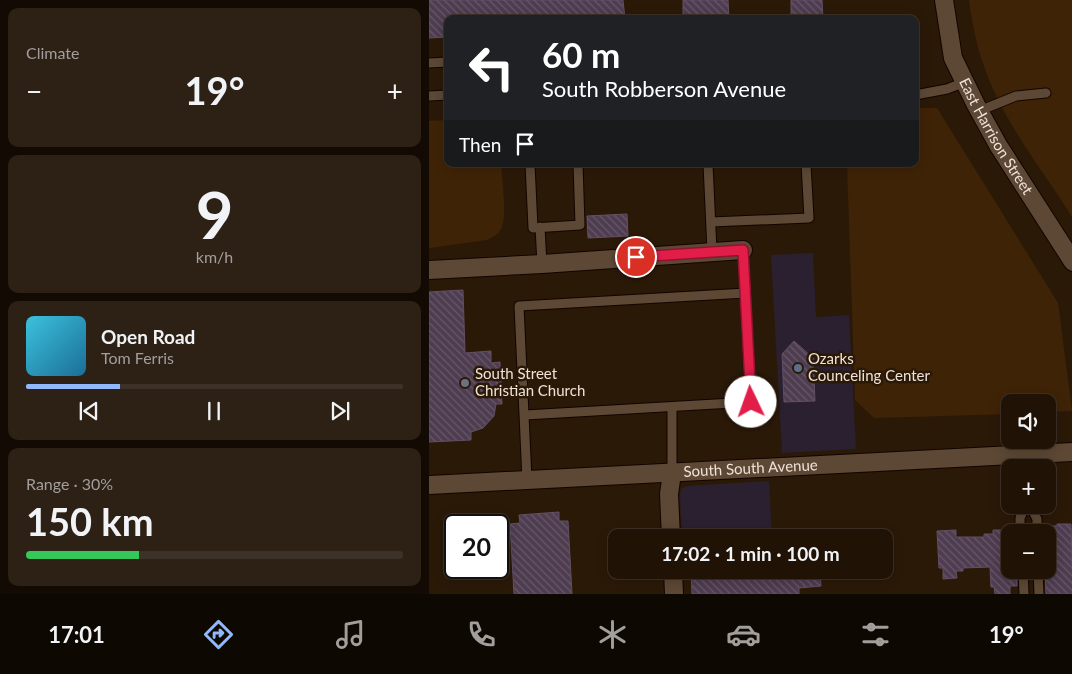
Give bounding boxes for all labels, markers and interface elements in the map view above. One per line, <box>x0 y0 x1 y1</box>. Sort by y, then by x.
text: 60 m <box>542 33 620 75</box>
icon: left <box>459 35 524 100</box>
text: Climate <box>26 43 79 62</box>
text: 19° <box>185 67 244 113</box>
text: − <box>26 74 42 108</box>
text: + <box>387 74 403 108</box>
text: South Robberson Avenue <box>542 75 786 102</box>
street label: East Harrison Street <box>956 75 1038 198</box>
icon: arrive <box>511 130 539 158</box>
text: Then <box>459 133 501 156</box>
text: 9 <box>196 175 233 253</box>
pin <box>615 236 657 278</box>
icon: arrive <box>622 243 650 271</box>
text: km/h <box>196 247 233 266</box>
text: Open Road <box>101 325 195 348</box>
text: Tom Ferris <box>101 348 174 367</box>
place label: Ozarks Counceling Center <box>808 349 931 384</box>
marker: Ozarks Counceling Center <box>792 362 804 374</box>
place label: South Street Christian Church <box>475 364 585 399</box>
position arrow <box>724 375 776 427</box>
marker: South Street Christian Church <box>459 377 471 389</box>
map controls <box>1001 394 1056 579</box>
button: sound <box>1001 394 1056 449</box>
icon: previous <box>75 397 103 425</box>
icon: pause <box>200 397 228 425</box>
icon: next <box>326 397 354 425</box>
street label: South South Avenue <box>683 455 818 480</box>
button: + <box>1001 459 1056 514</box>
text: Range · 30% <box>26 474 113 493</box>
text: 150 km <box>26 498 154 544</box>
speed limit sign: 20 <box>444 514 509 579</box>
button: − <box>1001 524 1056 579</box>
text: 17:02 · 1 min · 100 m <box>661 542 840 565</box>
icon: directions <box>201 617 236 652</box>
icon: music <box>333 617 368 652</box>
icon: phone <box>464 617 499 652</box>
icon: climate <box>595 617 630 652</box>
icon: car <box>726 617 761 652</box>
icon: filters <box>858 617 893 652</box>
text: 17:01 <box>48 621 105 648</box>
text: 19° <box>989 621 1024 648</box>

